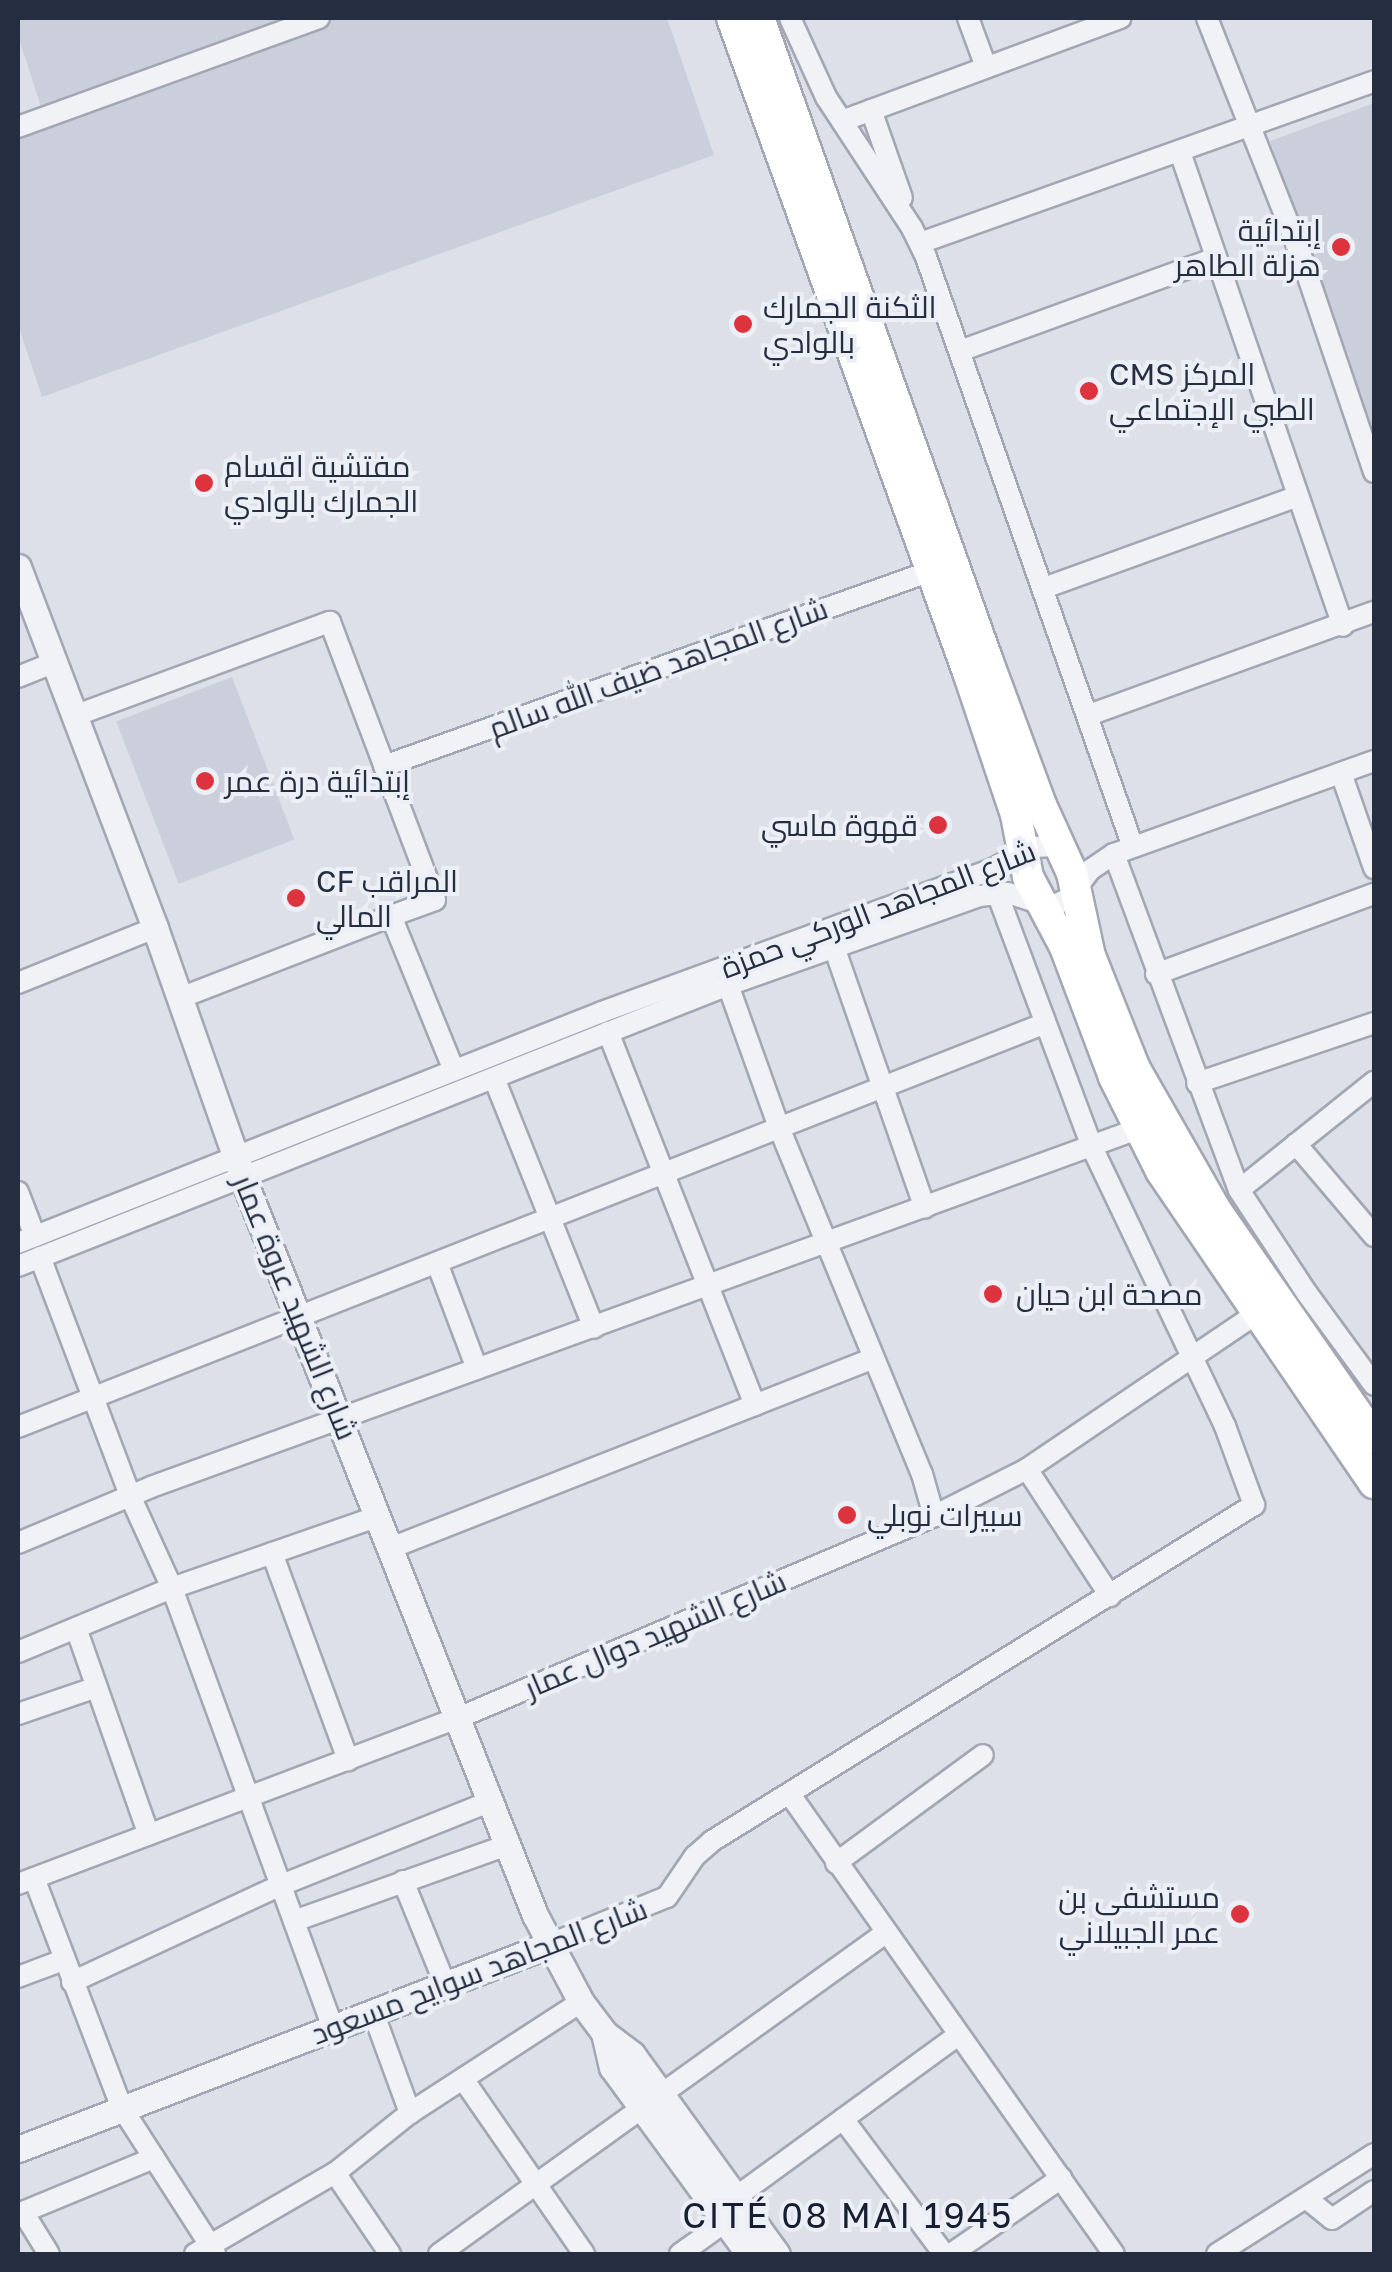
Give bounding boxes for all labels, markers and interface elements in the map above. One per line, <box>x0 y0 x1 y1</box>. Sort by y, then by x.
place label: إبتدائية هزلة الطاهر <box>1175 212 1321 282</box>
marker: إبتدائية هزلة الطاهر <box>1330 236 1352 258</box>
place label: الثكنة الجمارك بالوادي <box>763 289 936 360</box>
marker: الثكنة الجمارك بالوادي <box>732 313 754 335</box>
place label: CMS المركز الطبي الإجتماعي <box>1109 356 1315 426</box>
marker: CMS المركز الطبي الإجتماعي <box>1078 380 1100 402</box>
place label: مفتشية اقسام الجمارك بالوادي <box>224 448 418 518</box>
marker: مفتشية اقسام الجمارك بالوادي <box>193 472 215 494</box>
street label: شارع المجاهد ضيف الله سالم <box>484 590 832 746</box>
place label: إبتدائية درة عمر <box>225 763 410 799</box>
marker: إبتدائية درة عمر <box>194 770 216 792</box>
place label: قهوة ماسي <box>761 807 918 843</box>
marker: قهوة ماسي <box>927 814 949 836</box>
street label: شارع المجاهد الوركي حمزة <box>716 832 1040 986</box>
place label: CF المراقب المالي <box>316 863 458 934</box>
marker: CF المراقب المالي <box>285 887 307 909</box>
street label: شارع الشهيد عروة عمار <box>226 1169 366 1445</box>
place label: مصحة ابن حيان <box>1016 1276 1203 1312</box>
marker: مصحة ابن حيان <box>980 1281 1006 1307</box>
place label: سبيرات نوبلي <box>867 1497 1023 1533</box>
marker: سبيرات نوبلي <box>836 1504 858 1526</box>
street label: شارع الشهيد دوال عمار <box>519 1563 791 1705</box>
place label: مستشفى بن عمر الجبيلاني <box>1058 1879 1220 1950</box>
street label: شارع المجاهد سوايح مسعود <box>306 1890 652 2052</box>
marker: مستشفى بن عمر الجبيلاني <box>1229 1903 1251 1925</box>
district label: CITÉ 08 MAI 1945 <box>682 2194 1014 2236</box>

